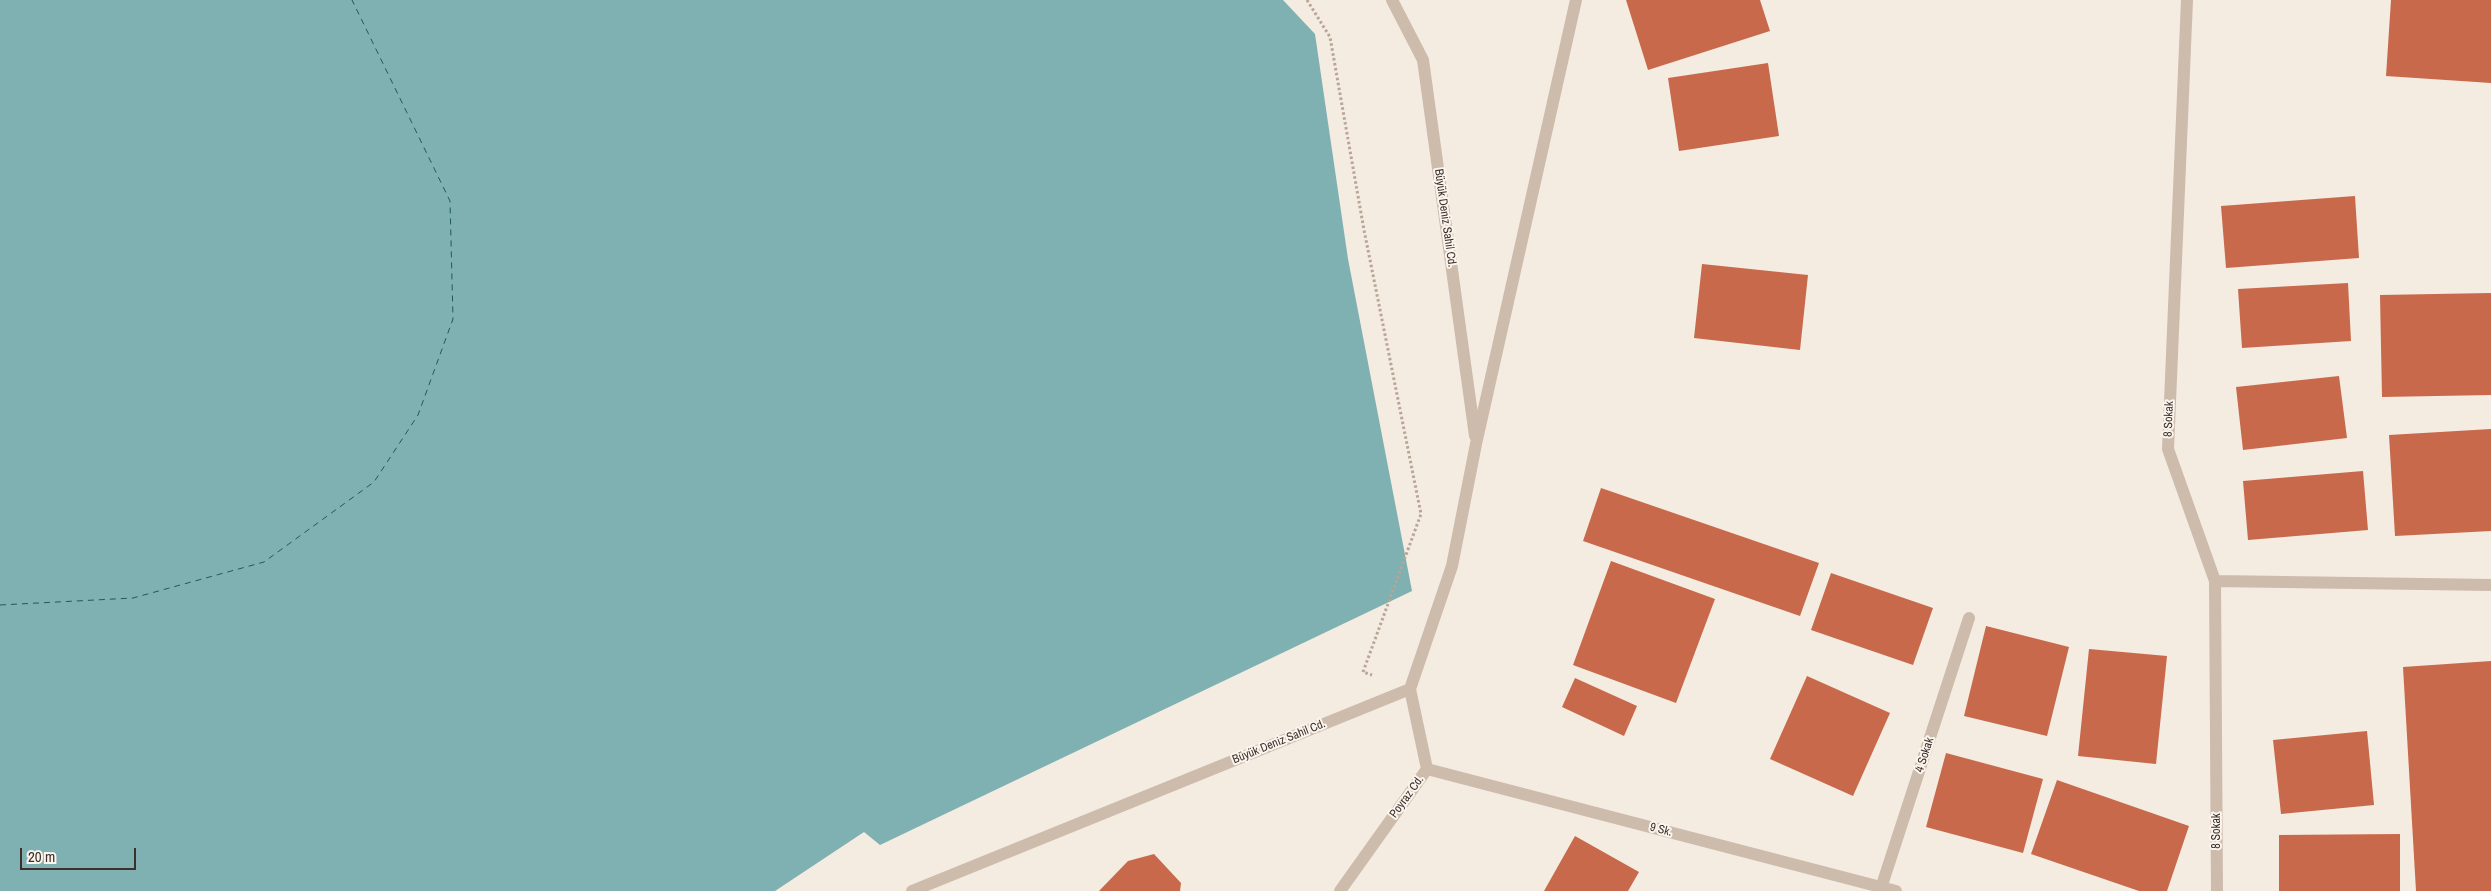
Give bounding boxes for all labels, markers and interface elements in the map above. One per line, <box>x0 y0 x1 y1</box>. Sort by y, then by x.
street label: Büyük Deniz Sahil Cd. <box>1431 168 1459 268</box>
street label: 8 Sokak <box>2161 401 2177 437</box>
street label: Büyük Deniz Sahil Cd. <box>1230 717 1328 767</box>
street label: 4 Sokak <box>1913 736 1937 774</box>
street label: Poyraz Cd. <box>1387 773 1427 821</box>
street label: 8 Sokak <box>2210 813 2224 849</box>
street label: 9 Sk. <box>1648 820 1674 840</box>
scale bar <box>22 838 139 870</box>
text: 20 m <box>28 846 55 867</box>

